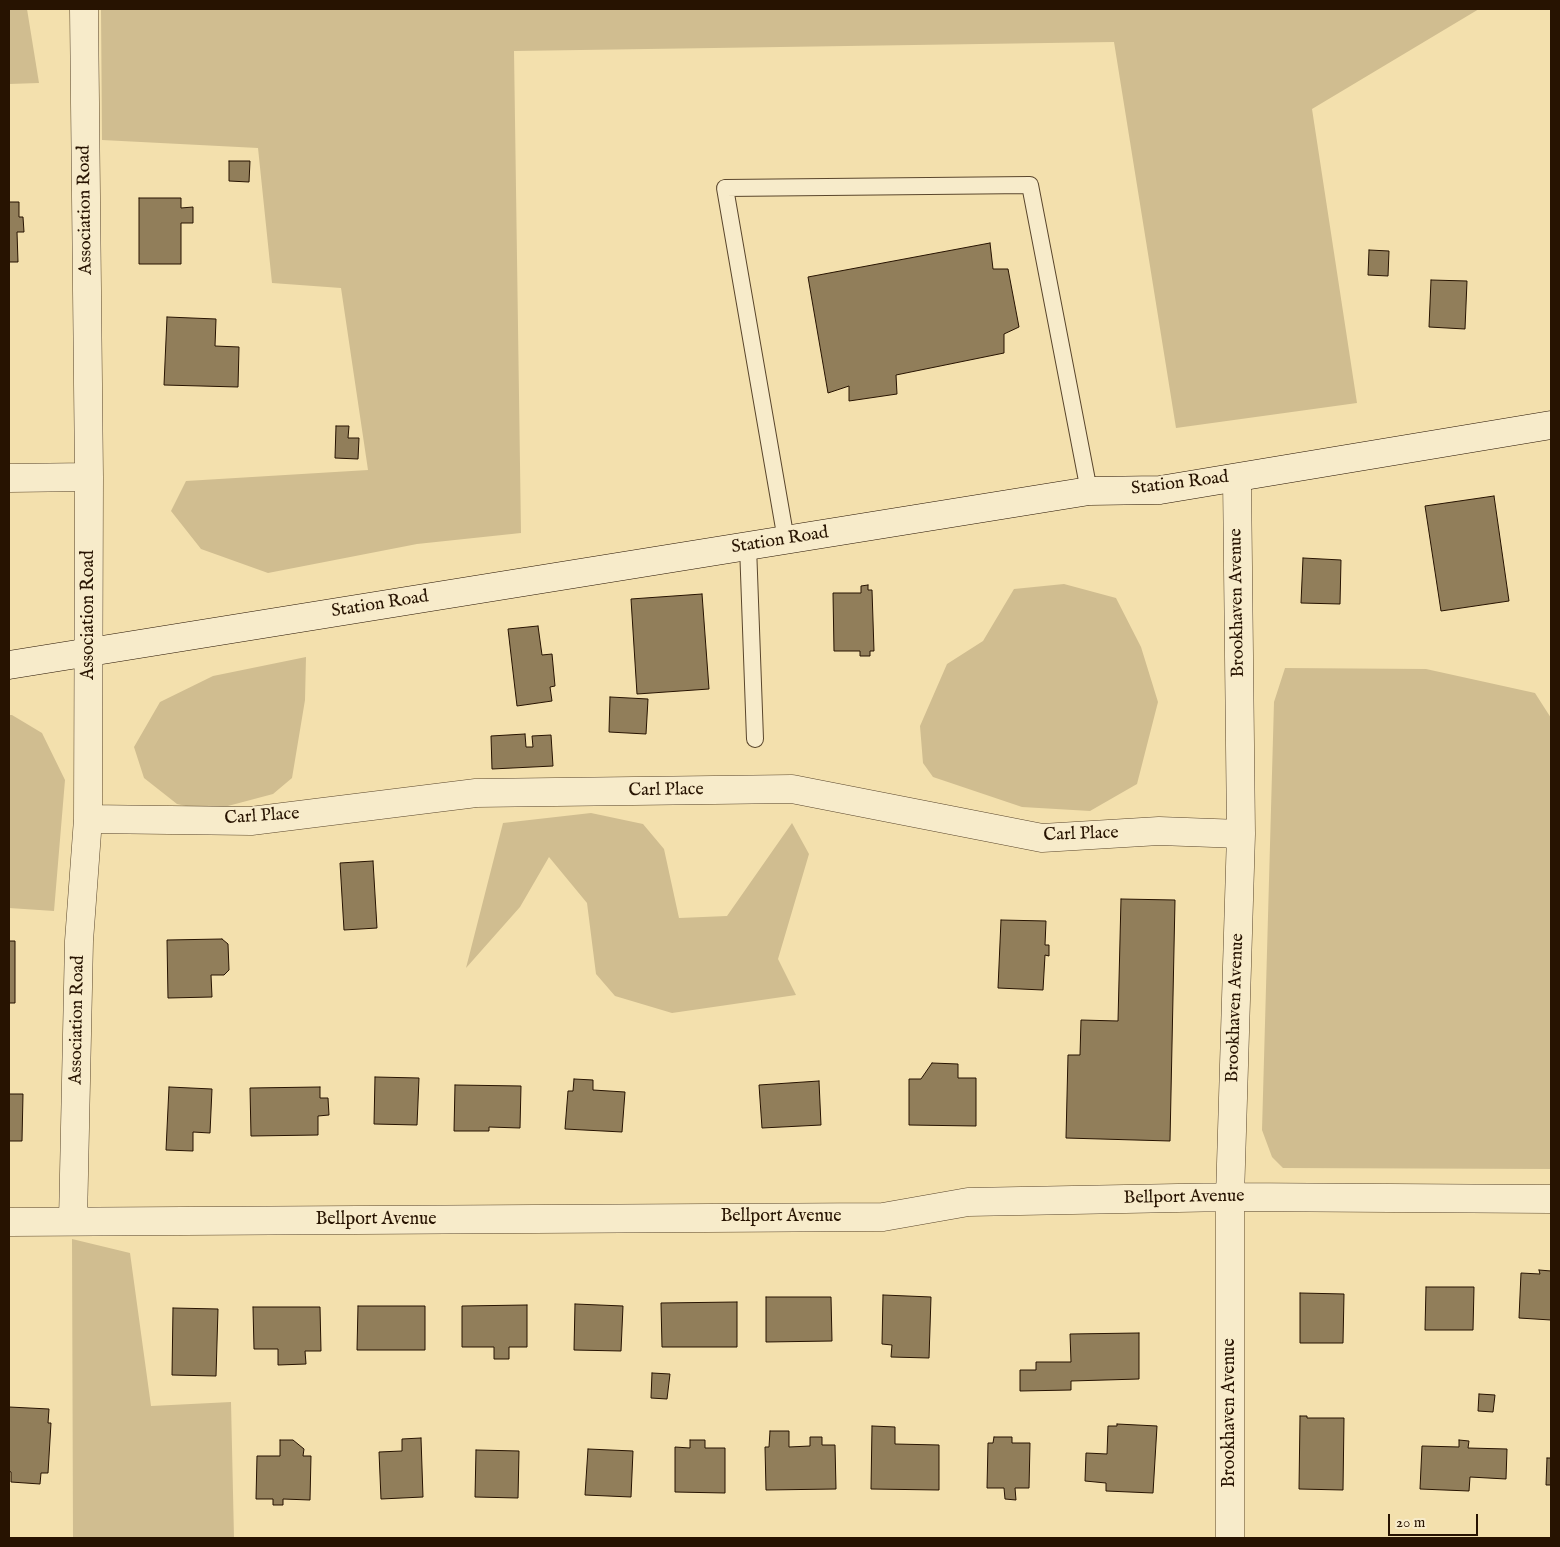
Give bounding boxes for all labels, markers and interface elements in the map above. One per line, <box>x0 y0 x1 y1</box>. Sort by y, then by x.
street label: Association Road <box>74 145 98 275</box>
street label: Station Road <box>1130 467 1230 501</box>
street label: Station Road <box>730 523 830 559</box>
street label: Brookhaven Avenue <box>1226 528 1250 678</box>
street label: Association Road <box>78 550 100 680</box>
street label: Station Road <box>330 587 430 623</box>
street label: Carl Place <box>628 780 704 802</box>
street label: Carl Place <box>224 804 300 830</box>
street label: Carl Place <box>1043 823 1119 847</box>
street label: Brookhaven Avenue <box>1223 933 1249 1083</box>
street label: Association Road <box>66 955 90 1085</box>
street label: Bellport Avenue <box>1123 1186 1245 1210</box>
street label: Bellport Avenue <box>720 1206 842 1228</box>
street label: Bellport Avenue <box>315 1209 437 1231</box>
street label: Brookhaven Avenue <box>1219 1338 1241 1488</box>
scale bar <box>1390 1504 1480 1536</box>
text: 20 m <box>1396 1513 1425 1532</box>

